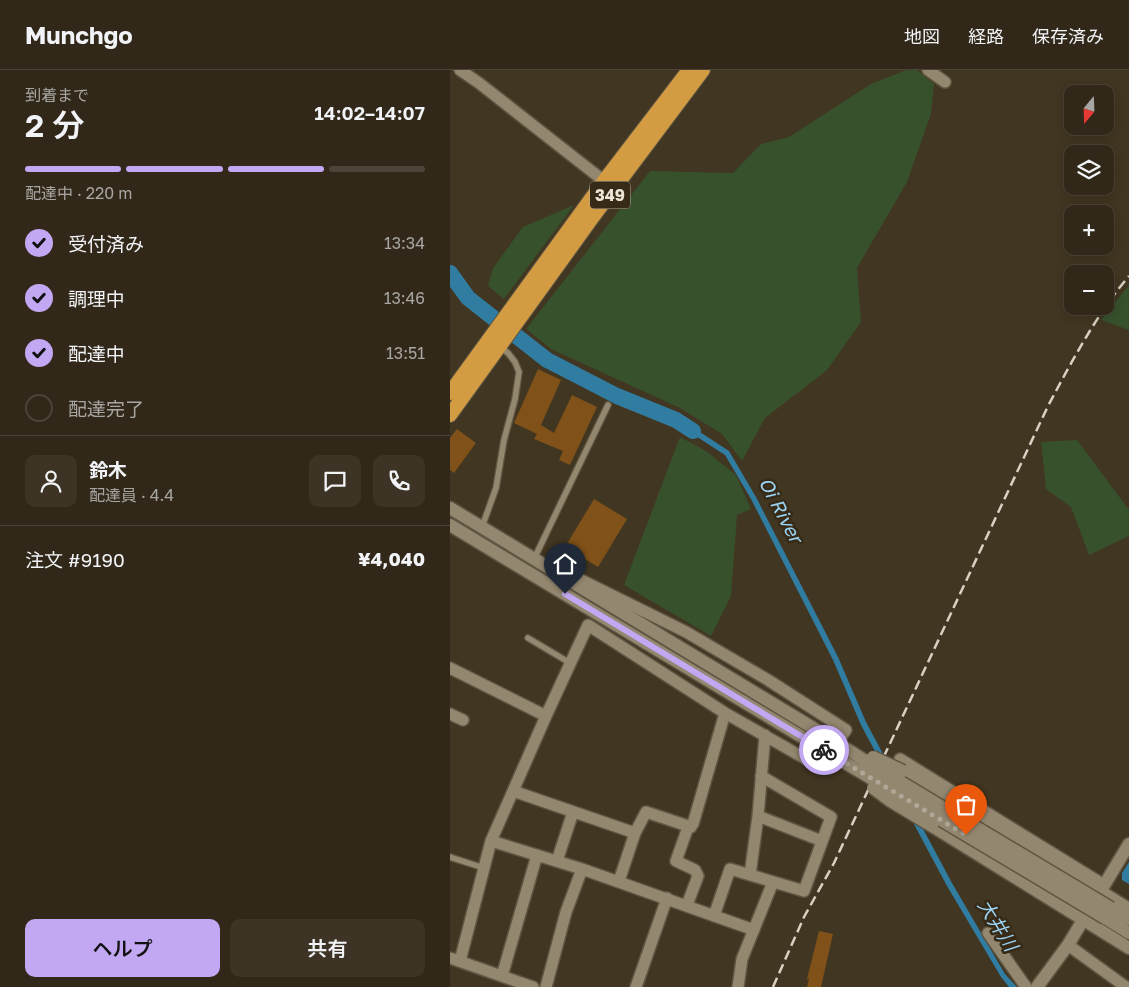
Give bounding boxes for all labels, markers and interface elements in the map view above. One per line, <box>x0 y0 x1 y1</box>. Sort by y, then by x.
text: Munchgo <box>25 20 133 49</box>
text: 地図 <box>904 25 940 47</box>
text: 経路 <box>968 25 1004 47</box>
text: 保存済み <box>1032 25 1104 47</box>
text: 到着まで <box>25 85 89 105</box>
north arrow <box>1064 85 1114 135</box>
map controls <box>1064 85 1114 315</box>
text: 14:02–14:07 <box>314 101 425 124</box>
text: 2 分 <box>25 106 84 144</box>
button: layers <box>1064 145 1114 195</box>
road number: 349 <box>590 182 630 208</box>
text: 配達中 · 220 m <box>25 183 132 203</box>
button: + <box>1064 205 1114 255</box>
icon: check <box>25 229 53 257</box>
text: 受付済み <box>68 232 144 255</box>
text: 13:34 <box>384 233 425 253</box>
button: − <box>1064 265 1114 315</box>
icon: check <box>25 284 53 312</box>
text: 調理中 <box>68 287 125 310</box>
text: 13:46 <box>384 288 425 308</box>
icon: check <box>25 339 53 367</box>
text: 配達中 <box>68 342 125 365</box>
text: 13:51 <box>386 343 425 363</box>
text: 配達完了 <box>68 397 144 420</box>
button: person <box>25 455 77 507</box>
button: chat <box>309 455 361 507</box>
button: phone <box>373 455 425 507</box>
text: 鈴木 <box>89 458 127 481</box>
water label: Oi River <box>755 473 809 549</box>
text: 配達員 · 4.4 <box>89 485 174 505</box>
pin <box>544 543 586 594</box>
text: ¥4,040 <box>358 547 425 570</box>
text: 注文 #9190 <box>25 548 125 571</box>
icon: home <box>551 550 579 578</box>
courier <box>799 725 849 775</box>
icon: bike <box>810 736 838 764</box>
pin <box>945 784 987 835</box>
icon: bag <box>952 791 980 819</box>
water label: 大井川 <box>974 894 1024 957</box>
button: ヘルプ <box>25 919 220 977</box>
button: 共有 <box>230 919 425 977</box>

